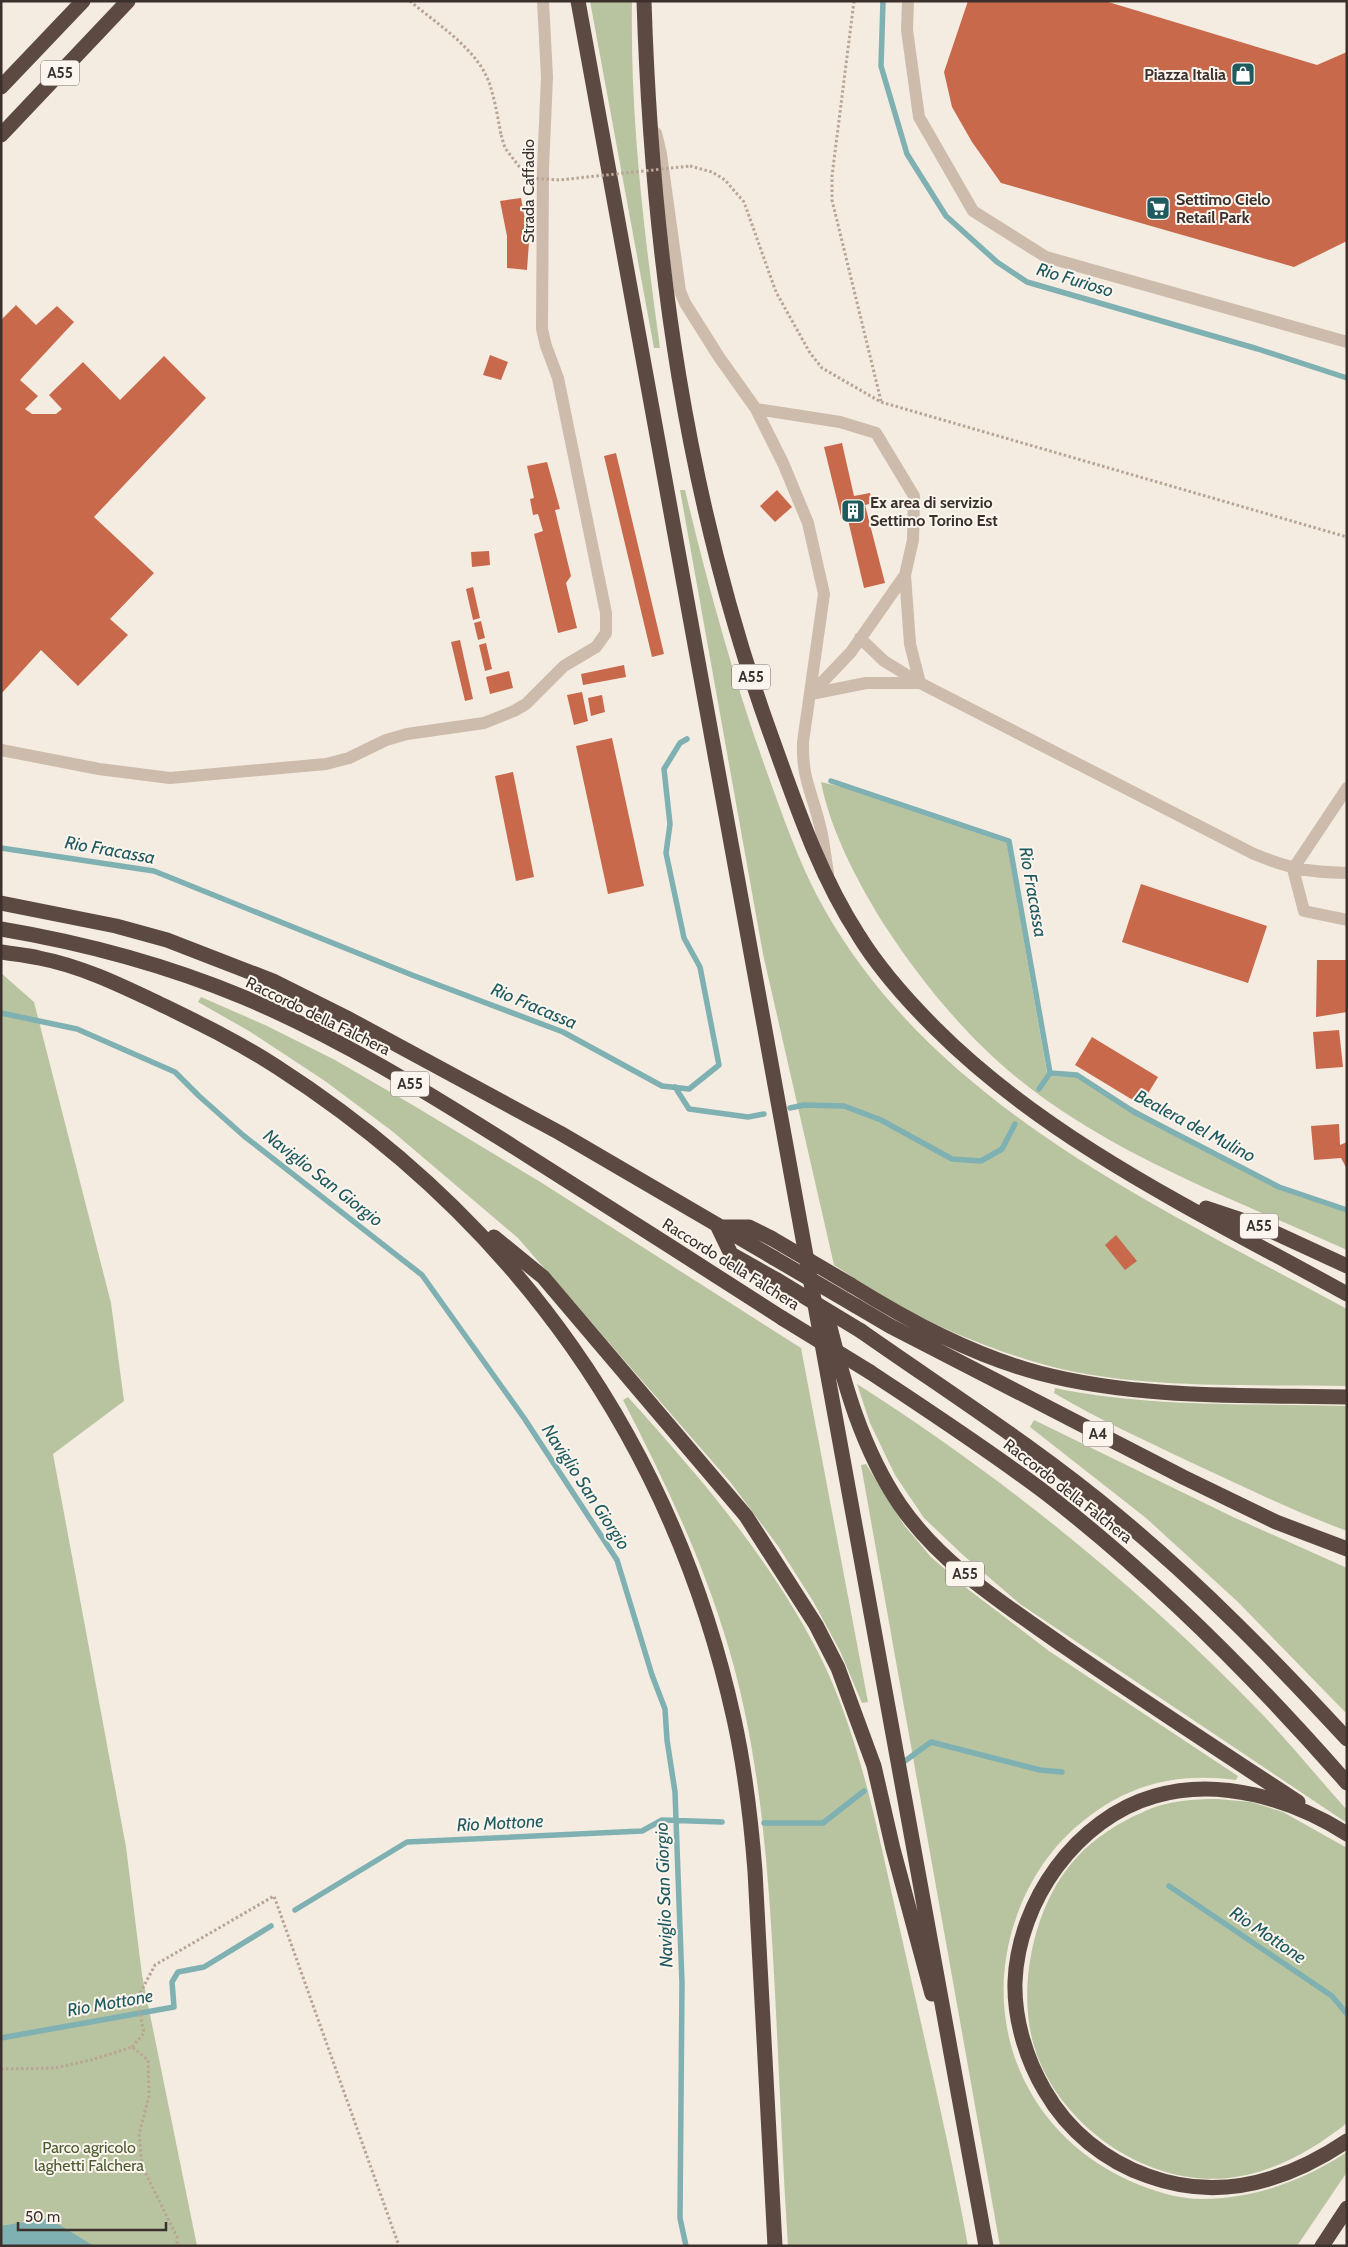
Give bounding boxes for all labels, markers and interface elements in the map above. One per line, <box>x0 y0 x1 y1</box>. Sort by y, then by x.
road number: A55 <box>41 60 79 86</box>
shop icon: Piazza Italia <box>1230 61 1256 87</box>
place label: Piazza Italia <box>1144 65 1226 84</box>
street label: Strada Caffadio <box>519 139 538 243</box>
place label: Settimo Cielo Retail Park <box>1176 190 1270 227</box>
supermarket icon: Settimo Cielo Retail Park <box>1145 195 1171 221</box>
water label: Rio Furioso <box>1034 258 1116 302</box>
place label: Ex area di servizio Settimo Torino Est <box>870 493 998 530</box>
building icon: Ex area di servizio Settimo Torino Est <box>840 498 866 524</box>
road number: A55 <box>732 664 770 690</box>
water label: Rio Fracassa <box>63 831 157 869</box>
water label: Rio Fracassa <box>1014 845 1052 939</box>
street label: Raccordo della Falchera <box>243 973 393 1059</box>
water label: Rio Fracassa <box>488 978 580 1034</box>
road number: A55 <box>391 1072 429 1096</box>
water label: Bealera del Mulino <box>1131 1085 1259 1167</box>
water label: Naviglio San Giorgio <box>259 1124 387 1232</box>
street label: Raccordo della Falchera <box>659 1214 803 1314</box>
road number: A55 <box>1240 1214 1278 1238</box>
water label: Naviglio San Giorgio <box>537 1420 635 1554</box>
road number: A4 <box>1083 1422 1113 1446</box>
street label: Raccordo della Falchera <box>1000 1435 1136 1547</box>
road number: A55 <box>946 1562 984 1586</box>
water label: Rio Mottone <box>456 1810 544 1836</box>
water label: Naviglio San Giorgio <box>650 1822 678 1968</box>
water label: Rio Mottone <box>1226 1902 1310 1968</box>
water label: Rio Mottone <box>65 1985 155 2021</box>
park label: Parco agricolo laghetti Falchera <box>34 2138 144 2175</box>
scale bar <box>18 2200 165 2232</box>
text: 50 m <box>25 2208 60 2226</box>

